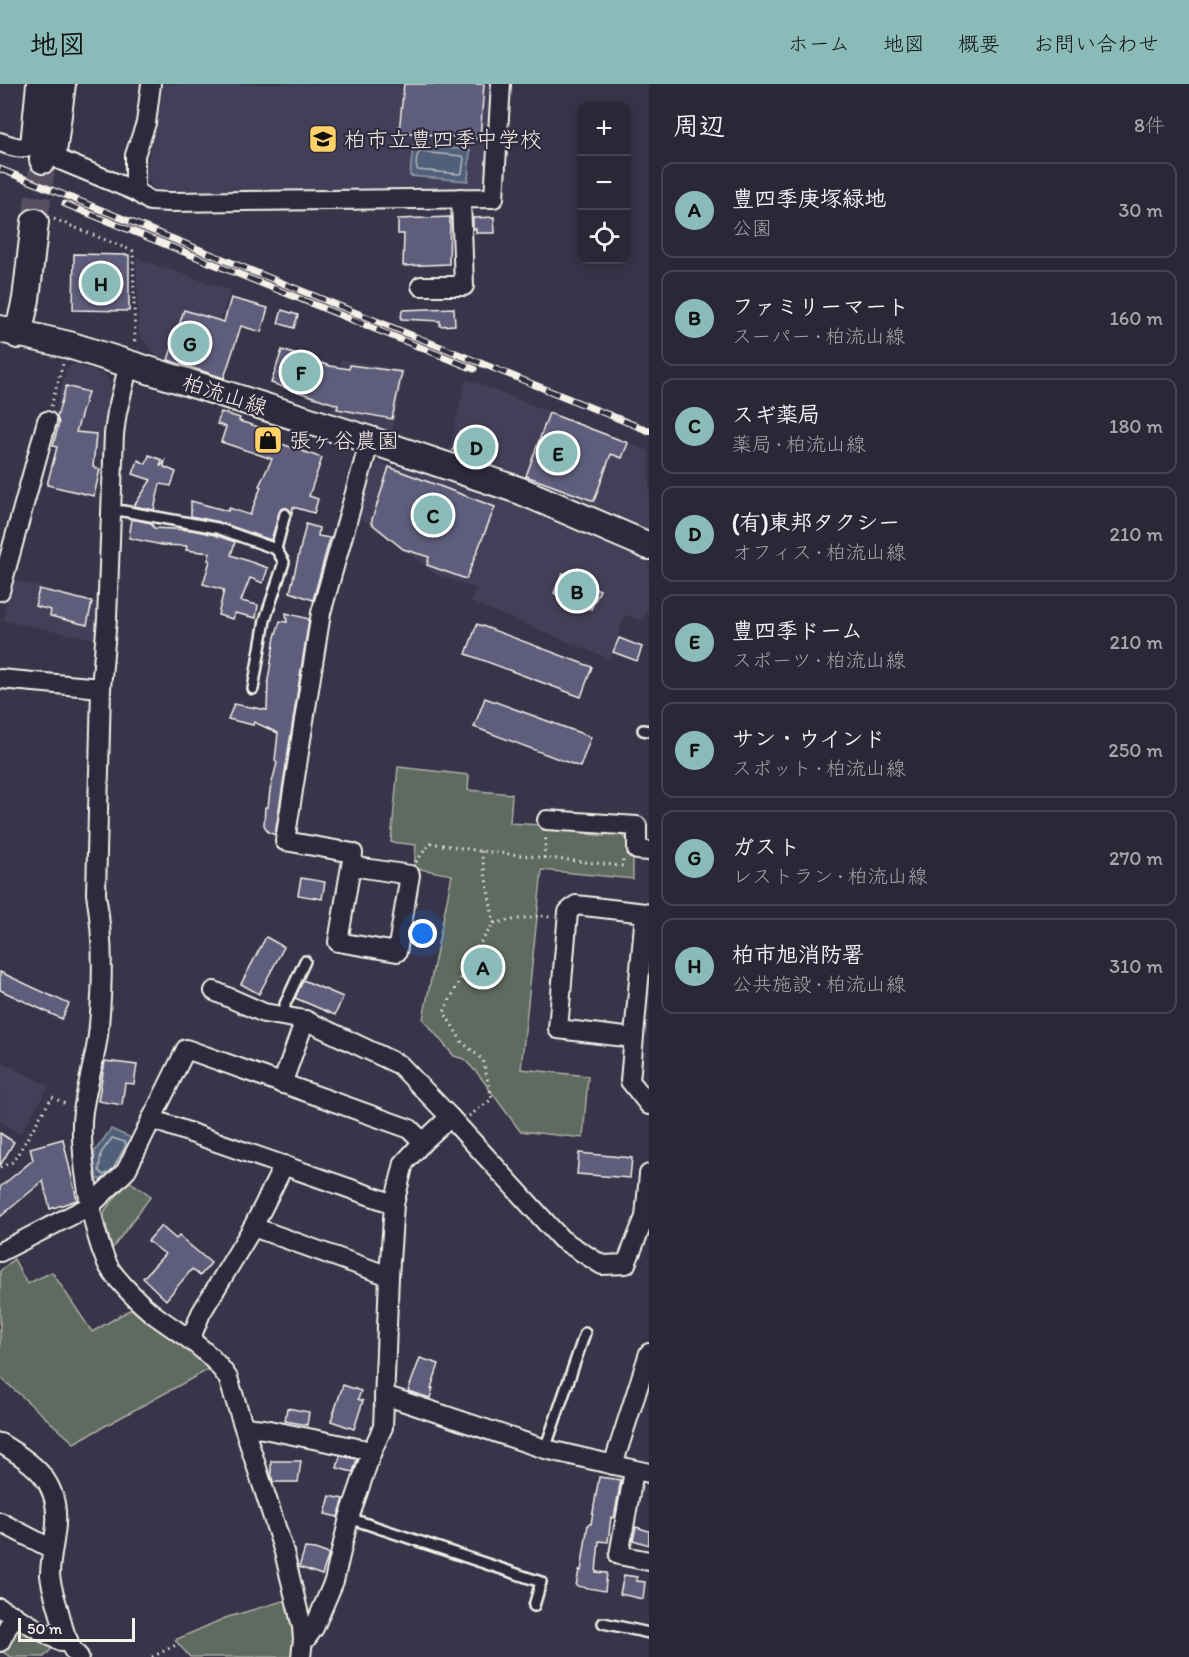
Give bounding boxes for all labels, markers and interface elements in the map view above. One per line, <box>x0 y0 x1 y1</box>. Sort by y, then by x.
text: 地図 <box>30 27 86 61</box>
text: ホーム <box>788 31 850 56</box>
text: 地図 <box>883 31 925 56</box>
text: 概要 <box>958 31 1000 56</box>
text: お問い合わせ <box>1033 31 1159 56</box>
map controls <box>577 102 631 264</box>
button: + <box>577 102 631 156</box>
text: 周辺 <box>673 110 725 142</box>
text: 8件 <box>1134 113 1165 137</box>
school or university icon: 柏市立豊四季中学校 <box>307 123 339 155</box>
place label: 柏市立豊四季中学校 <box>344 126 542 153</box>
button: − <box>577 156 631 210</box>
text: 豊四季庚塚緑地 <box>732 185 886 212</box>
text: A <box>688 198 701 222</box>
text: 30 m <box>1118 198 1163 222</box>
button: locate <box>577 210 631 264</box>
text: 公園 <box>732 216 772 240</box>
pin: H <box>82 260 120 306</box>
text: ファミリーマート <box>732 293 909 320</box>
text: B <box>688 306 701 330</box>
text: 160 m <box>1110 306 1163 330</box>
pin: G <box>170 320 210 366</box>
text: スーパー · 柏流山線 <box>732 324 905 348</box>
pin: F <box>282 350 320 394</box>
street label: 柏流山線 <box>179 368 271 421</box>
text: スギ薬局 <box>732 401 820 428</box>
text: C <box>688 414 701 438</box>
text: 180 m <box>1109 414 1163 438</box>
shop icon: 張ヶ谷農園 <box>252 424 284 456</box>
pin: D <box>456 424 496 470</box>
place label: 張ヶ谷農園 <box>289 427 399 454</box>
pin: E <box>538 430 578 476</box>
text: 薬局 · 柏流山線 <box>732 432 866 456</box>
pin: C <box>414 492 452 538</box>
text: (有)東邦タクシー <box>732 509 900 536</box>
text: D <box>688 522 701 546</box>
text: 210 m <box>1110 522 1163 546</box>
text: オフィス · 柏流山線 <box>732 540 906 564</box>
pin: B <box>558 568 596 614</box>
text: 豊四季ドーム <box>732 617 863 644</box>
text: E <box>689 630 700 654</box>
text: 210 m <box>1110 630 1163 654</box>
text: スポーツ · 柏流山線 <box>732 648 905 672</box>
text: サン・ウインド <box>732 725 886 752</box>
text: F <box>689 738 700 762</box>
text: 250 m <box>1108 738 1163 762</box>
text: スポット · 柏流山線 <box>732 756 906 780</box>
text: ガスト <box>732 833 800 860</box>
text: G <box>688 846 701 870</box>
text: 270 m <box>1109 846 1163 870</box>
text: レストラン · 柏流山線 <box>732 864 927 888</box>
your location <box>408 919 437 948</box>
text: 柏市旭消防署 <box>732 941 864 968</box>
pin: A <box>464 944 502 990</box>
text: H <box>688 954 701 978</box>
text: 310 m <box>1109 954 1163 978</box>
text: 公共施設 · 柏流山線 <box>732 972 906 996</box>
scale bar <box>18 1615 135 1642</box>
text: 50 m <box>27 1619 62 1638</box>

